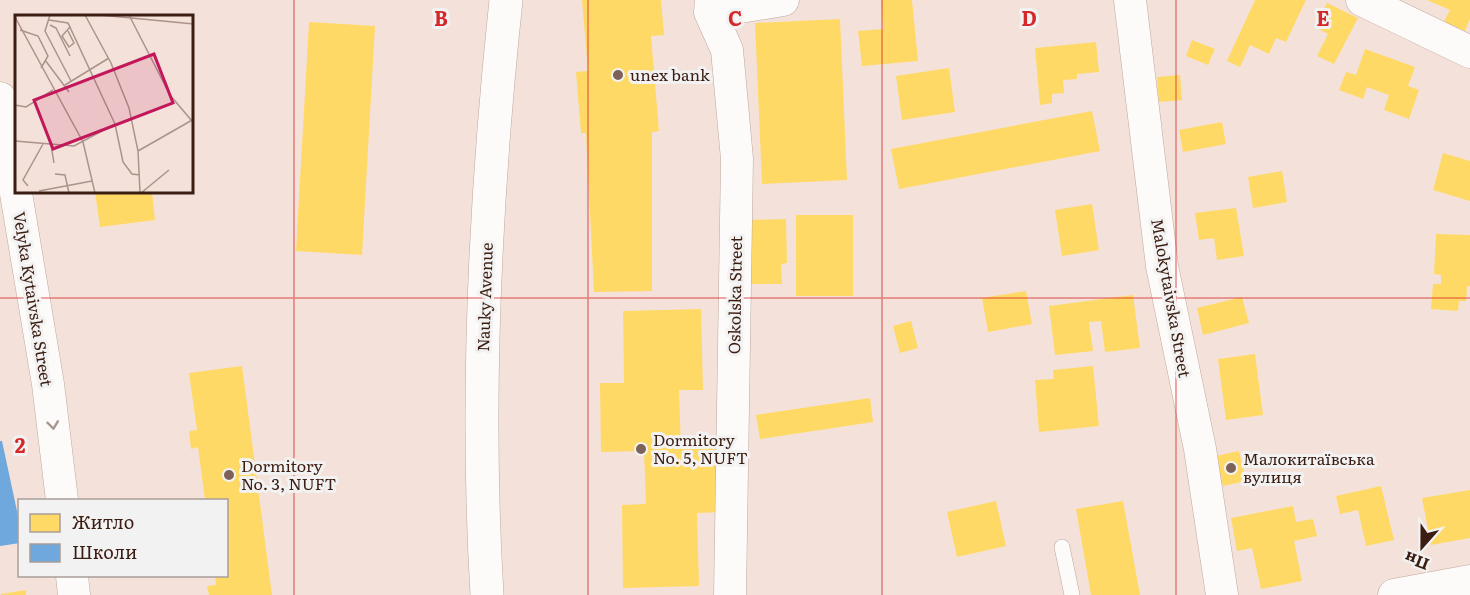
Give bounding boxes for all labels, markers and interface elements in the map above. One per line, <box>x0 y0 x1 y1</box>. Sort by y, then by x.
text: B <box>434 2 448 32</box>
text: C <box>728 2 742 32</box>
text: D <box>1021 2 1037 32</box>
text: E <box>1316 2 1330 32</box>
inset map <box>15 15 194 194</box>
place label: unex bank <box>630 62 710 86</box>
marker: unex bank <box>611 68 625 82</box>
street label: Velyka Kytaivska Street <box>8 210 60 388</box>
street label: Malokytaivska Street <box>1146 216 1198 380</box>
street label: Oskolska Street <box>721 235 747 354</box>
street label: Nauky Avenue <box>470 242 498 352</box>
one-way arrow <box>46 421 59 430</box>
place label: Dormitory No. 5, NUFT <box>653 427 748 469</box>
text: 2 <box>15 429 26 459</box>
marker: Dormitory No. 5, NUFT <box>634 442 648 456</box>
place label: Малокитаївська вулиця <box>1243 446 1375 488</box>
place label: Dormitory No. 3, NUFT <box>241 453 337 495</box>
marker: Малокитаївська вулиця <box>1224 461 1238 475</box>
marker: Dormitory No. 3, NUFT <box>222 468 236 482</box>
legend <box>18 499 228 577</box>
text: Житло <box>72 508 134 535</box>
north arrow <box>1392 517 1452 577</box>
text: Школи <box>72 538 137 565</box>
text: Пн <box>1400 546 1432 578</box>

